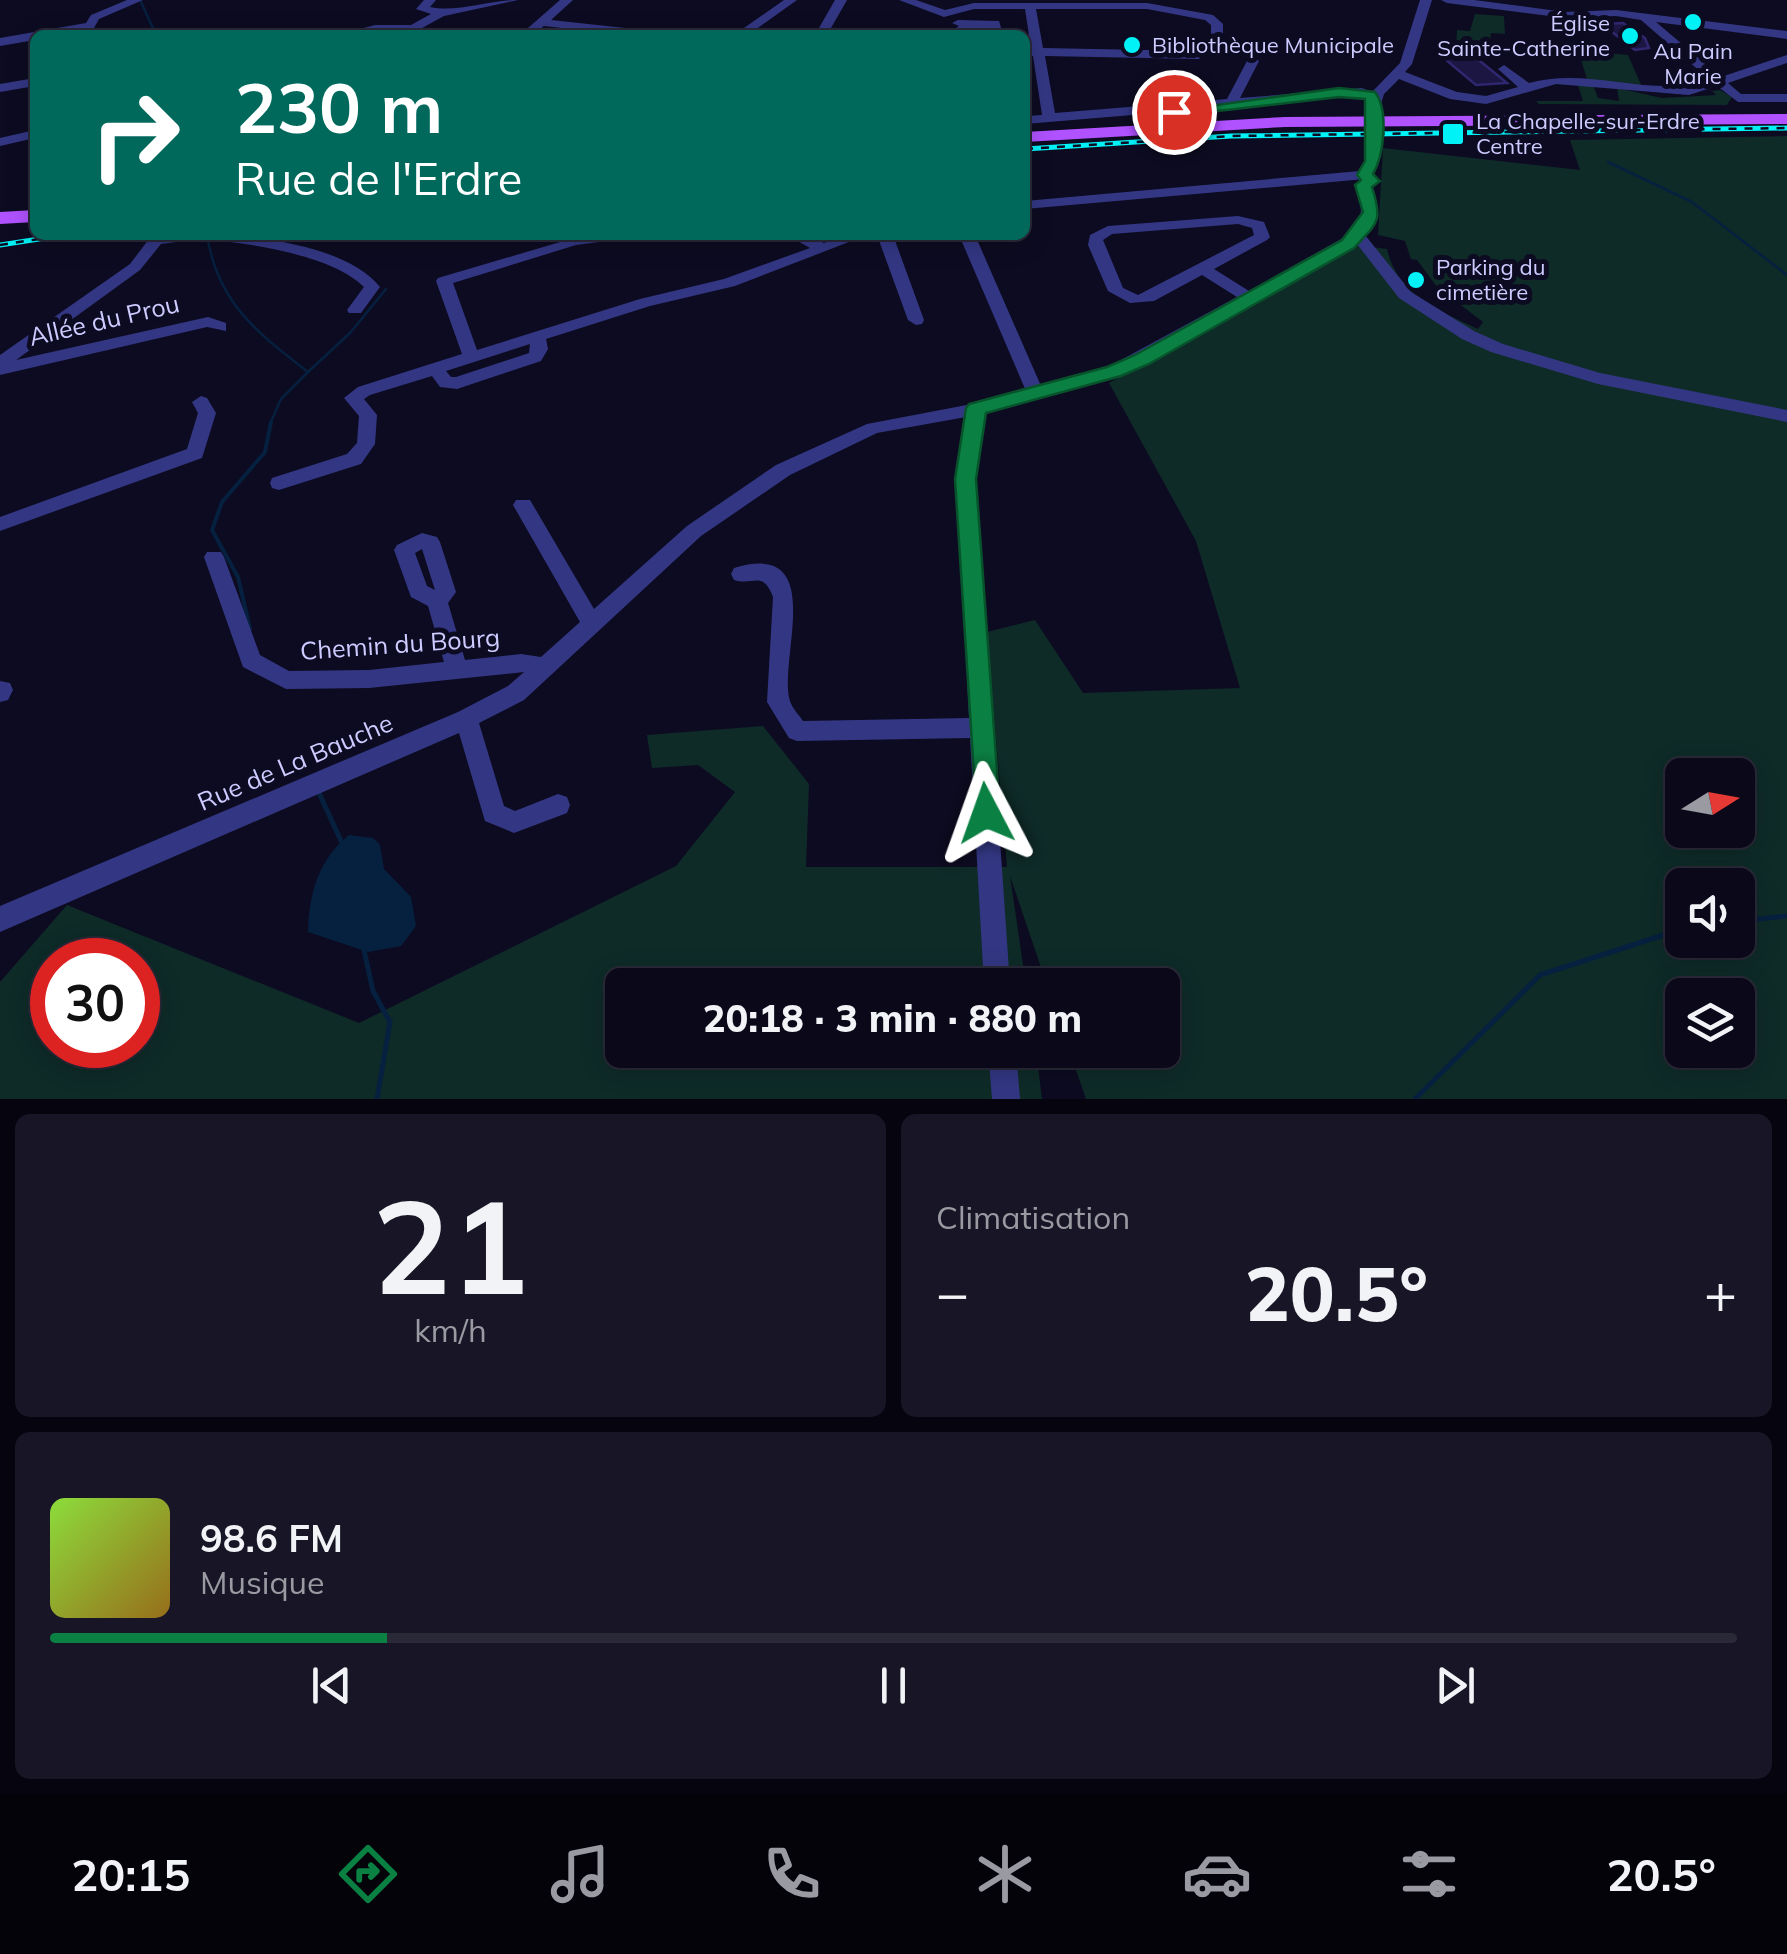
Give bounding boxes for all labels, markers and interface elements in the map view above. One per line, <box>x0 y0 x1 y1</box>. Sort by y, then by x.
place label: Église Sainte-Catherine <box>1437 9 1610 62</box>
marker: Au Pain Marie <box>1682 11 1704 33</box>
marker: Église Sainte-Catherine <box>1619 25 1641 47</box>
place label: Bibliothèque Municipale <box>1152 31 1394 59</box>
marker: Bibliothèque Municipale <box>1121 34 1143 56</box>
place label: Au Pain Marie <box>1653 37 1733 90</box>
text: 230 m <box>235 63 443 151</box>
icon: right <box>70 70 200 200</box>
pin <box>1132 70 1217 155</box>
icon: arrive <box>1147 85 1202 140</box>
place label: La Chapelle-sur-Erdre Centre <box>1476 107 1700 160</box>
marker: La Chapelle-sur-Erdre Centre <box>1440 121 1466 147</box>
text: Rue de l'Erdre <box>235 150 522 206</box>
place label: Parking du cimetière <box>1436 253 1545 306</box>
marker: Parking du cimetière <box>1405 269 1427 291</box>
street label: Allée du Prou <box>26 287 182 352</box>
street label: Chemin du Bourg <box>299 621 501 666</box>
street label: Rue de La Bauche <box>192 706 397 817</box>
north arrow <box>1665 758 1755 848</box>
map controls <box>1665 758 1755 1068</box>
position arrow <box>934 761 1038 865</box>
button: sound <box>1665 868 1755 958</box>
speed limit sign: 30 <box>30 938 160 1068</box>
button: layers <box>1665 978 1755 1068</box>
text: 20:18 · 3 min · 880 m <box>703 994 1082 1042</box>
text: 21 <box>372 1163 529 1327</box>
text: Climatisation <box>936 1197 1130 1237</box>
text: 20.5° <box>1245 1246 1428 1340</box>
text: − <box>936 1258 969 1327</box>
text: + <box>1704 1258 1737 1327</box>
text: km/h <box>414 1310 487 1350</box>
text: 98.6 FM <box>200 1514 343 1562</box>
text: Musique <box>200 1562 324 1602</box>
icon: previous <box>304 1658 359 1713</box>
icon: pause <box>866 1658 921 1713</box>
icon: next <box>1428 1658 1483 1713</box>
icon: directions <box>333 1839 403 1909</box>
icon: music <box>545 1839 615 1909</box>
icon: phone <box>757 1839 827 1909</box>
icon: climate <box>970 1839 1040 1909</box>
icon: car <box>1182 1839 1252 1909</box>
icon: filters <box>1394 1839 1464 1909</box>
text: 20:15 <box>71 1846 190 1902</box>
text: 20.5° <box>1607 1846 1716 1902</box>

